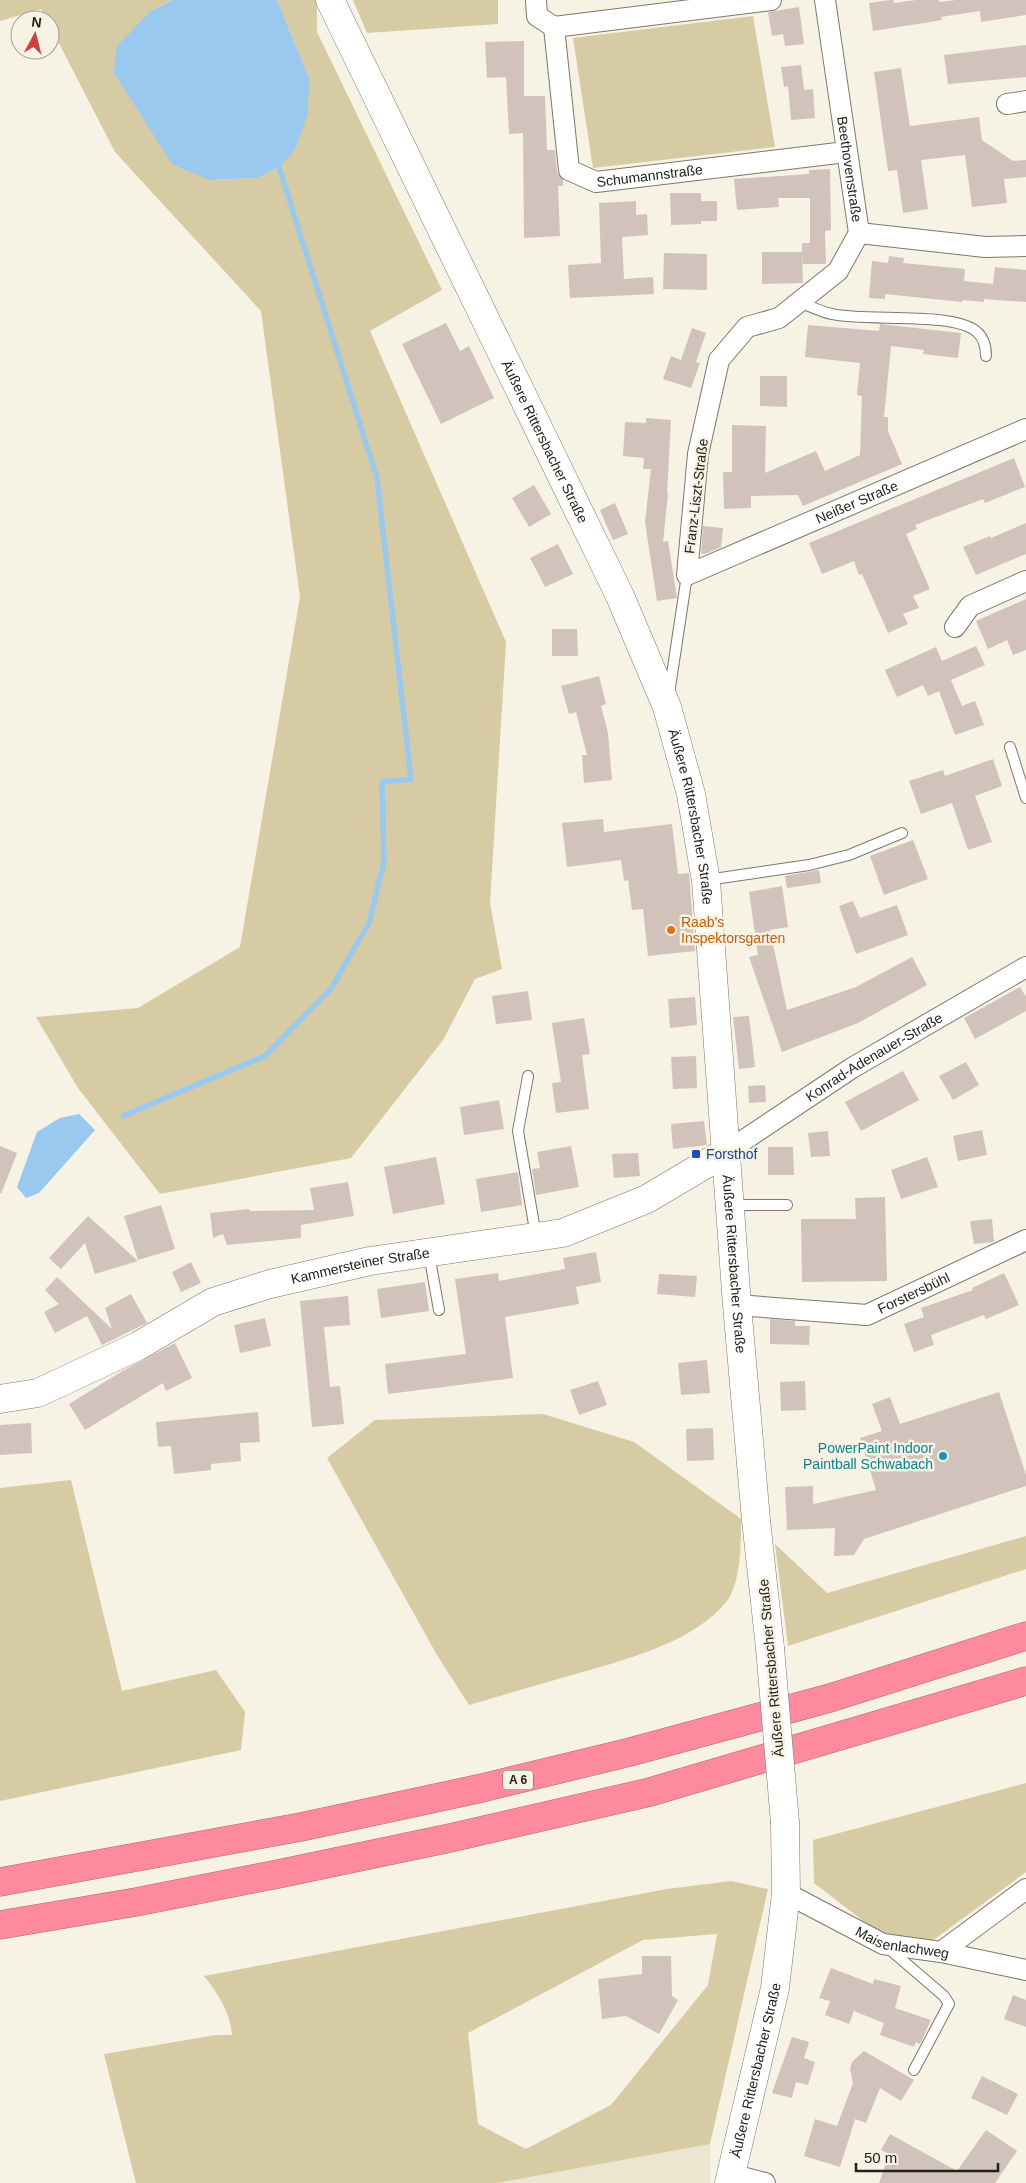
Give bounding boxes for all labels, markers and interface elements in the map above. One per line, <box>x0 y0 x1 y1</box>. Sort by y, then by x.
north arrow <box>10 10 60 60</box>
text: N <box>31 14 43 31</box>
street label: Beethovenstraße <box>834 115 865 223</box>
street label: Schumannstraße <box>596 161 704 190</box>
street label: Äußere Rittersbacher Straße <box>498 357 591 526</box>
street label: Franz-Liszt-Straße <box>681 437 711 555</box>
street label: Neißer Straße <box>813 477 901 527</box>
street label: Äußere Rittersbacher Straße <box>665 727 716 905</box>
place label: Raab's Inspektorsgarten <box>681 914 785 946</box>
marker: Raab's Inspektorsgarten <box>665 924 677 936</box>
street label: Konrad-Adenauer-Straße <box>803 1009 946 1105</box>
place label: Forsthof <box>706 1146 757 1162</box>
marker: Forsthof <box>690 1148 702 1160</box>
street label: Äußere Rittersbacher Straße <box>719 1174 749 1354</box>
street label: Kammersteiner Straße <box>289 1244 431 1287</box>
street label: Forstersbühl <box>875 1269 952 1317</box>
place label: PowerPaint Indoor Paintball Schwabach <box>803 1440 933 1472</box>
marker: PowerPaint Indoor Paintball Schwabach <box>937 1450 949 1462</box>
street label: Äußere Rittersbacher Straße <box>755 1578 787 1758</box>
road number: A 6 <box>503 1770 533 1790</box>
street label: Maisenlachweg <box>853 1923 951 1962</box>
street label: Äußere Rittersbacher Straße <box>727 1982 784 2159</box>
scale bar <box>856 2140 998 2172</box>
text: 50 m <box>864 2149 897 2166</box>

